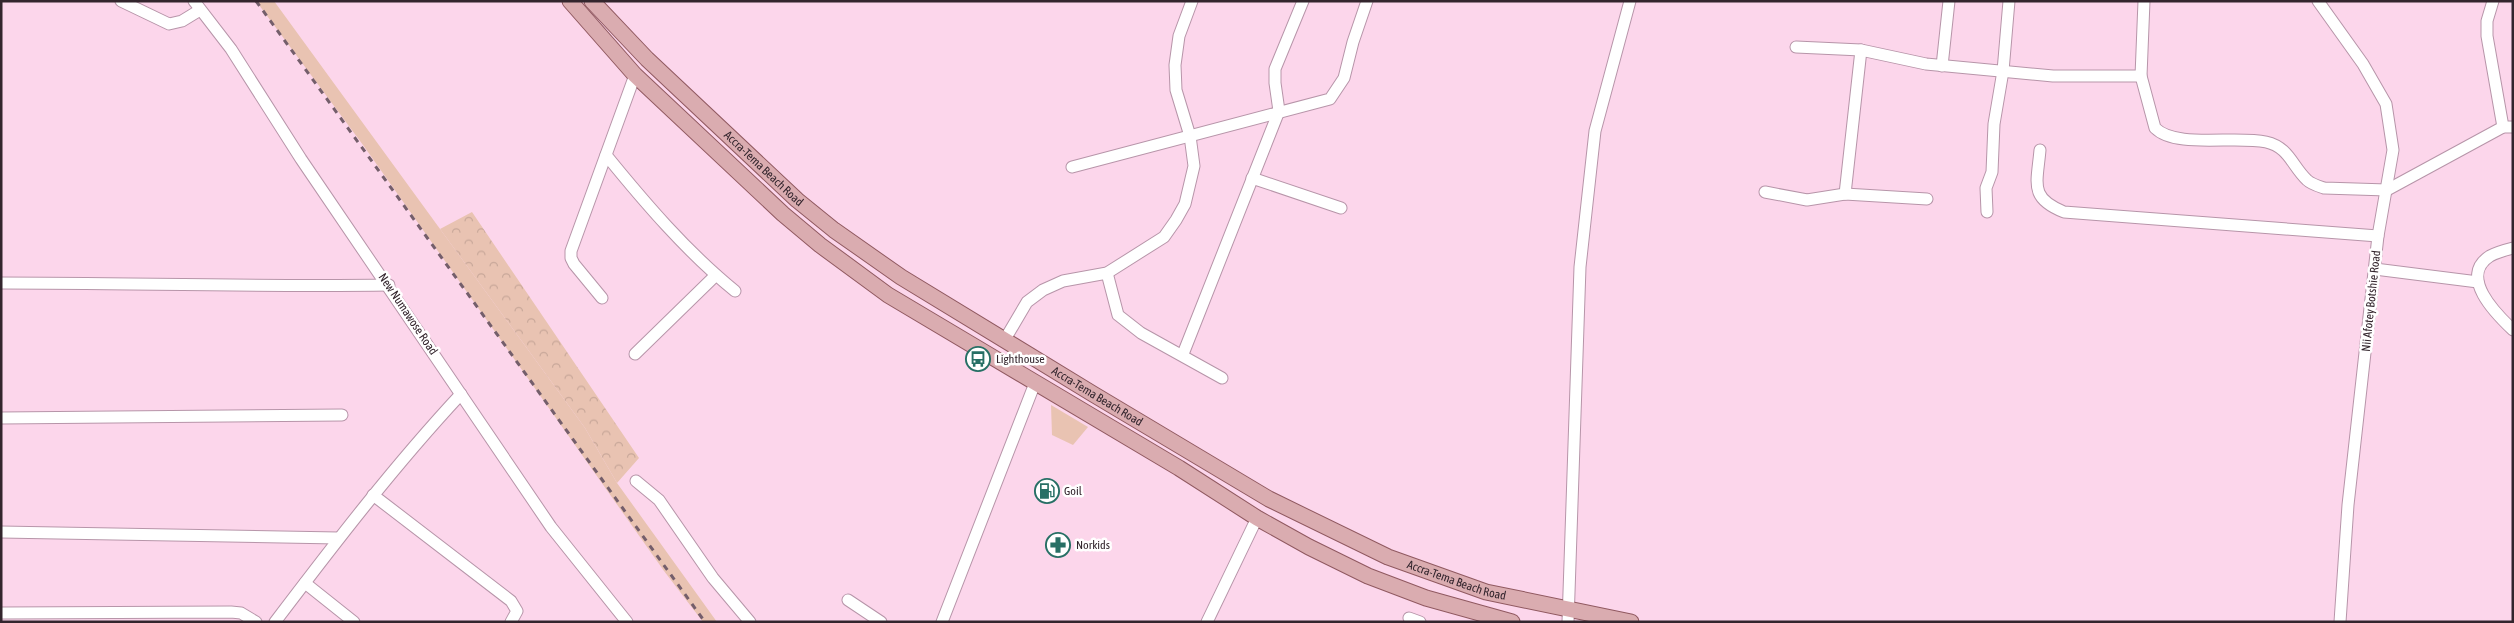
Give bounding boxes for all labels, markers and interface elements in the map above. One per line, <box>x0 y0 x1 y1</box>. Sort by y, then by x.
street label: Accra-Tema Beach Road <box>721 128 806 209</box>
street label: Nii Afotey Botshie Road <box>2359 250 2383 352</box>
street label: New Numawose Road <box>376 271 440 357</box>
bus stop icon: Lighthouse <box>965 346 991 372</box>
place label: Lighthouse <box>996 352 1045 366</box>
street label: Accra-Tema Beach Road <box>1049 364 1145 429</box>
fuel station icon: Goil <box>1034 478 1060 504</box>
place label: Goil <box>1064 484 1083 498</box>
pharmacy icon: Norkids <box>1045 532 1071 558</box>
place label: Norkids <box>1076 538 1110 552</box>
street label: Accra-Tema Beach Road <box>1405 557 1507 603</box>

